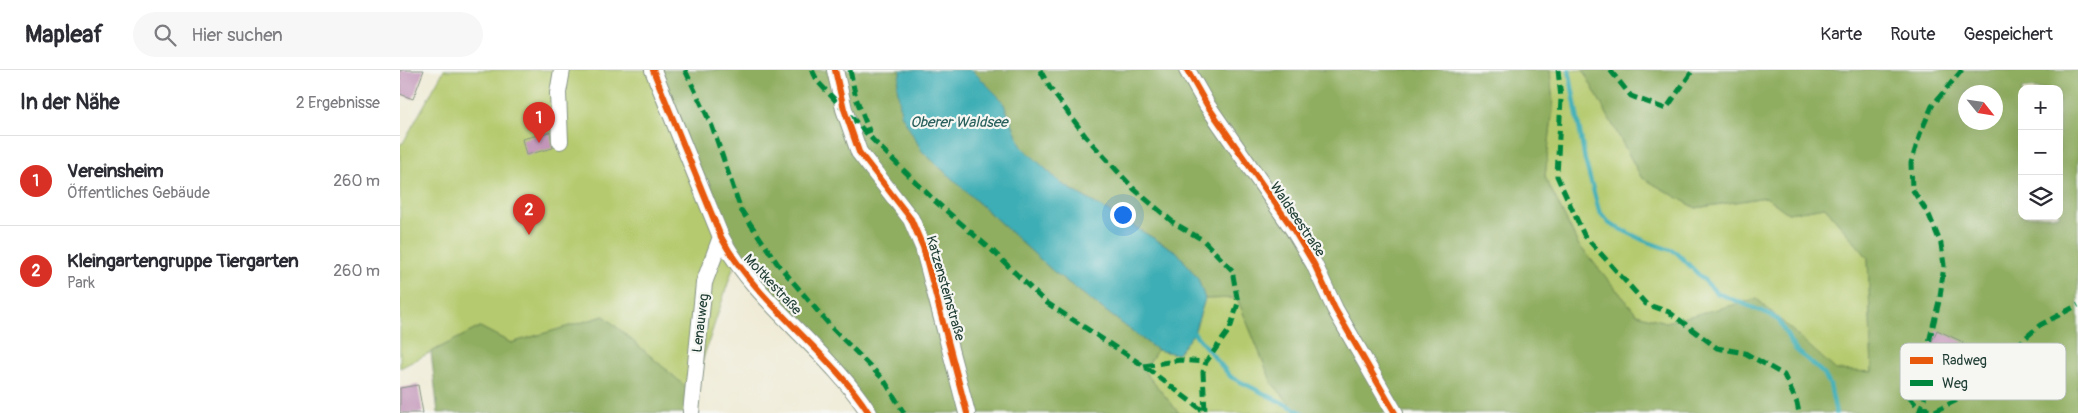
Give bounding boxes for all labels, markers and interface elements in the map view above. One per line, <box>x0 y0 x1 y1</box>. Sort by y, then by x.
search box <box>133 12 483 57</box>
text: Mapleaf <box>25 20 103 49</box>
icon: search <box>151 21 179 49</box>
text: Hier suchen <box>191 23 283 47</box>
text: Karte <box>1820 23 1862 46</box>
text: Route <box>1890 23 1935 46</box>
text: Gespeichert <box>1963 23 2053 46</box>
north arrow <box>1958 85 2003 130</box>
map controls <box>2018 85 2063 220</box>
button: + <box>2018 85 2063 130</box>
text: In der Nähe <box>20 89 120 116</box>
text: 2 Ergebnisse <box>296 93 380 113</box>
pin: 1 <box>523 102 555 143</box>
water label: Oberer Waldsee <box>910 113 1009 132</box>
button: − <box>2018 130 2063 175</box>
text: Vereinsheim <box>67 159 164 183</box>
text: 1 <box>33 171 39 191</box>
text: 260 m <box>333 171 380 191</box>
button: layers <box>2018 175 2063 220</box>
street label: Waldseestraße <box>1266 179 1329 260</box>
text: Öffentliches Gebäude <box>67 183 210 203</box>
pin: 2 <box>513 194 545 235</box>
your location <box>1110 202 1136 228</box>
street label: Katzensteinstraße <box>922 234 969 343</box>
text: Kleingartengruppe Tiergarten <box>67 249 299 273</box>
street label: Moltkestraße <box>740 250 805 318</box>
text: 2 <box>32 261 40 281</box>
text: 260 m <box>333 261 380 281</box>
text: Park <box>67 273 95 293</box>
street label: Lenauweg <box>688 293 713 353</box>
legend <box>1900 343 2066 400</box>
text: Radweg <box>1942 352 1987 369</box>
text: Weg <box>1942 375 1968 392</box>

